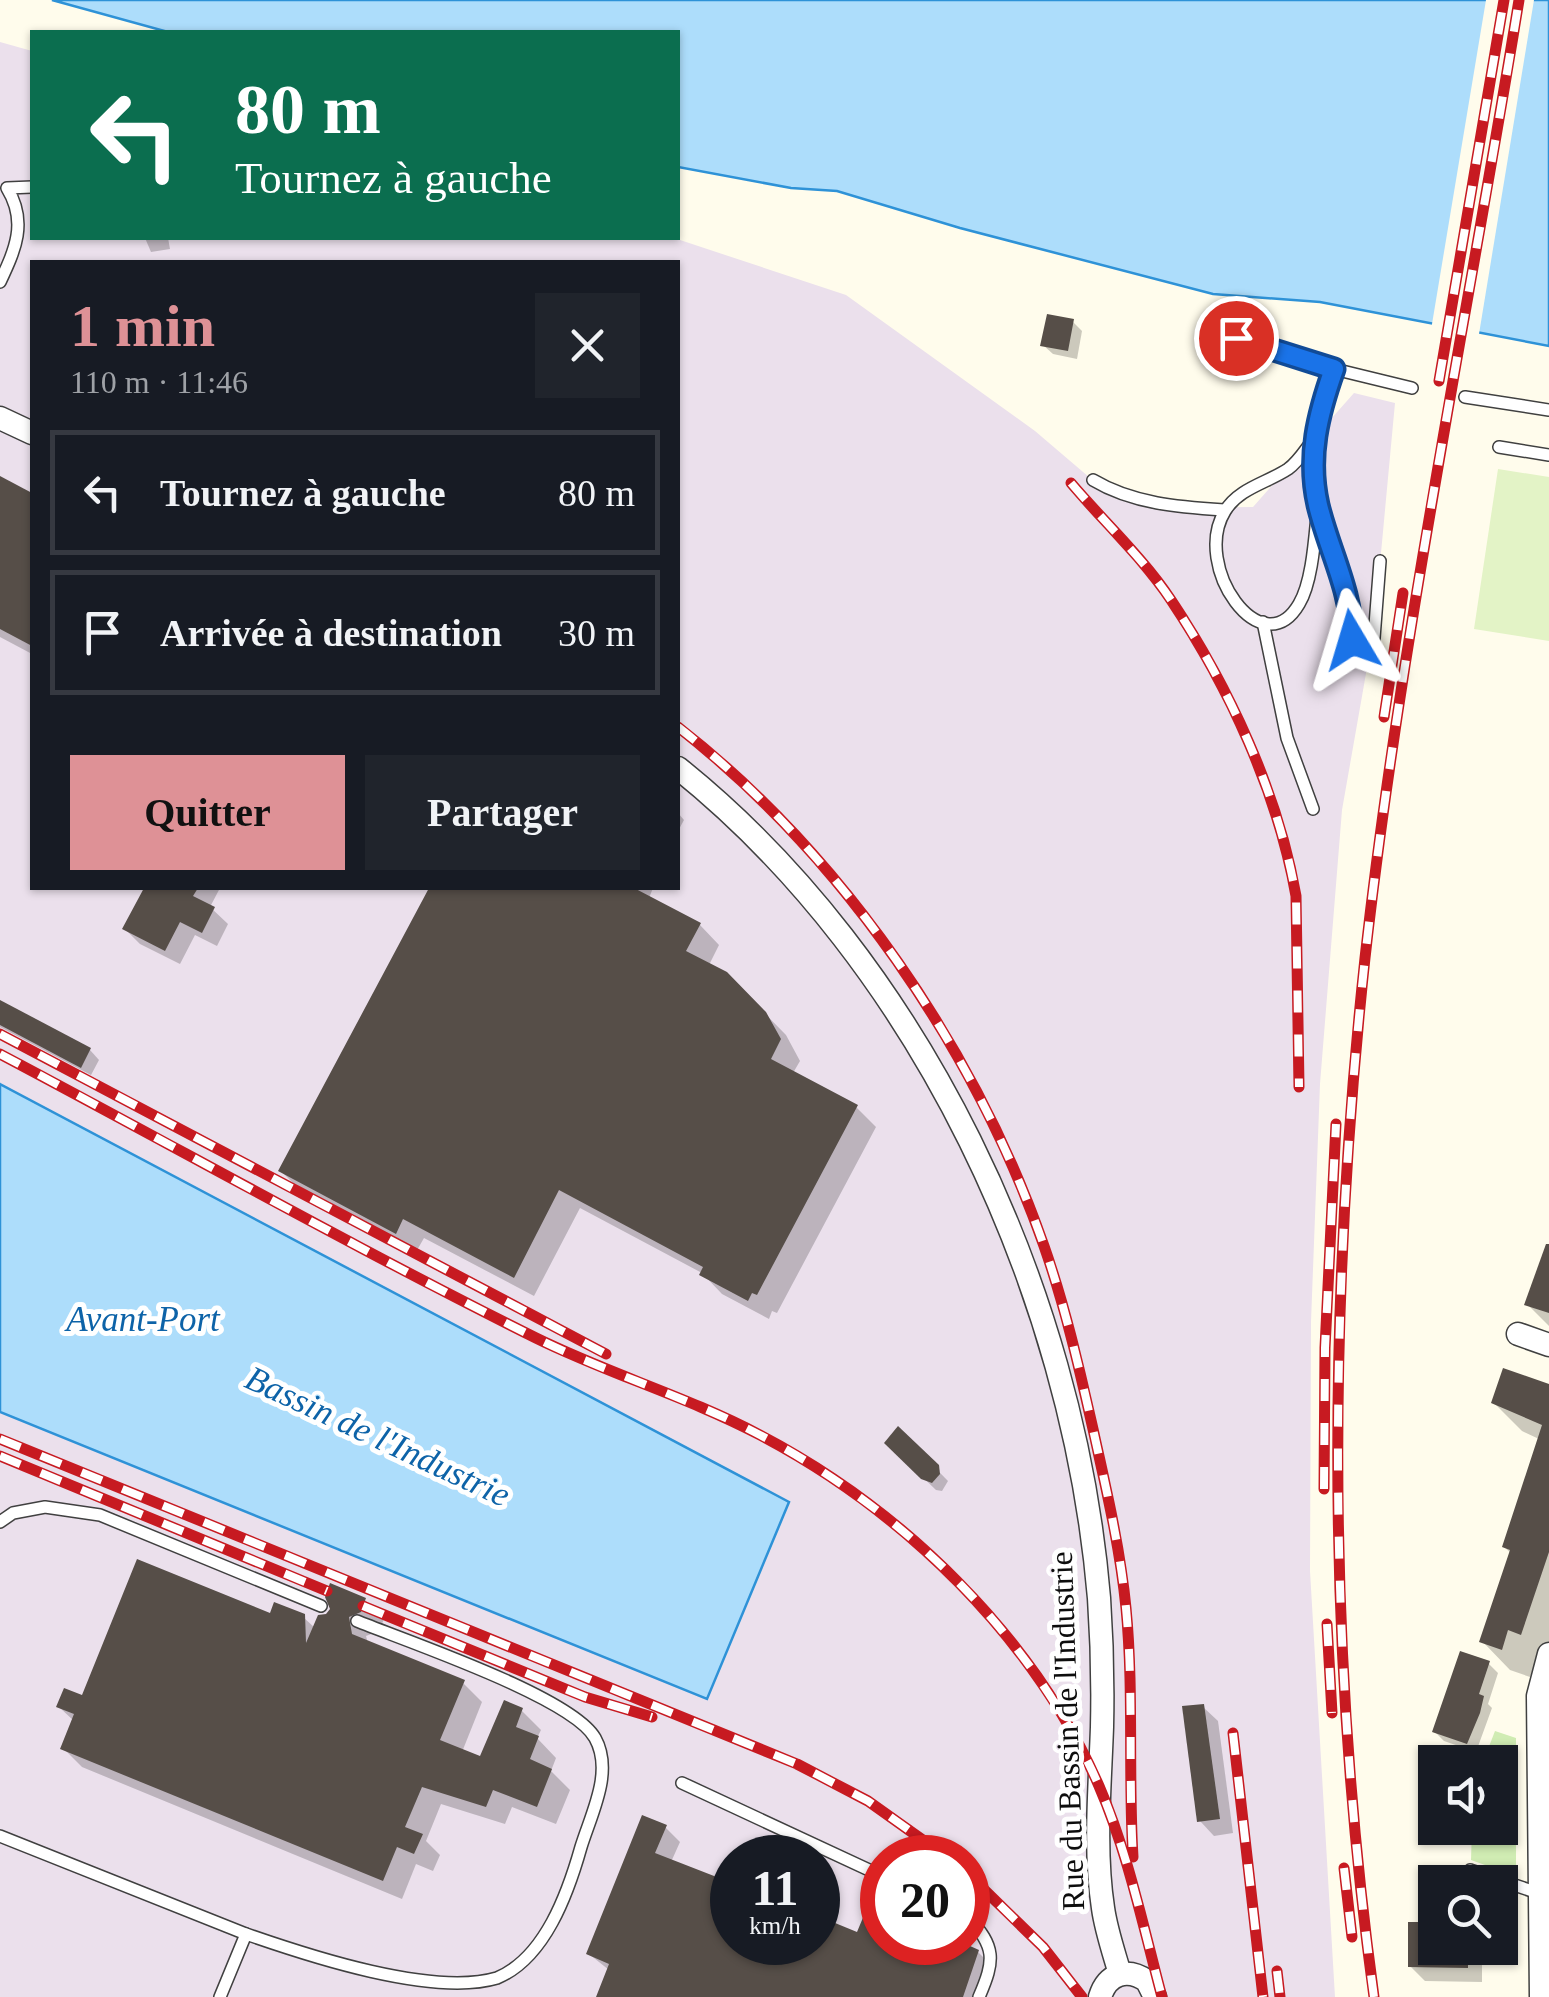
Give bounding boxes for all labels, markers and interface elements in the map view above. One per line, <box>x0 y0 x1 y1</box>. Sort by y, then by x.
icon: left <box>70 70 200 200</box>
text: 80 m <box>235 71 381 148</box>
text: Tournez à gauche <box>235 153 552 203</box>
text: 1 min <box>70 293 215 359</box>
button: close <box>535 293 640 398</box>
pin <box>1194 296 1279 381</box>
icon: arrive <box>1209 311 1264 366</box>
text: 110 m · 11:46 <box>70 364 248 400</box>
icon: left <box>75 465 130 520</box>
text: Tournez à gauche <box>160 472 446 514</box>
text: 80 m <box>558 472 635 514</box>
position arrow <box>1300 588 1404 692</box>
icon: arrive <box>75 605 130 660</box>
text: Arrivée à destination <box>160 612 502 654</box>
text: 30 m <box>558 612 635 654</box>
button: Quitter <box>70 755 345 870</box>
button: Partager <box>365 755 640 870</box>
water label: Avant-Port <box>64 1300 221 1339</box>
water label: Bassin de l'Industrie <box>239 1358 516 1515</box>
street label: Rue du Bassin de l'Industrie <box>1043 1551 1091 1911</box>
map controls <box>1418 1745 1518 1965</box>
button: sound <box>1418 1745 1518 1845</box>
speed limit sign: 20 <box>860 1835 990 1965</box>
text: 11 <box>751 1860 799 1916</box>
button: search <box>1418 1865 1518 1965</box>
text: km/h <box>749 1912 801 1939</box>

